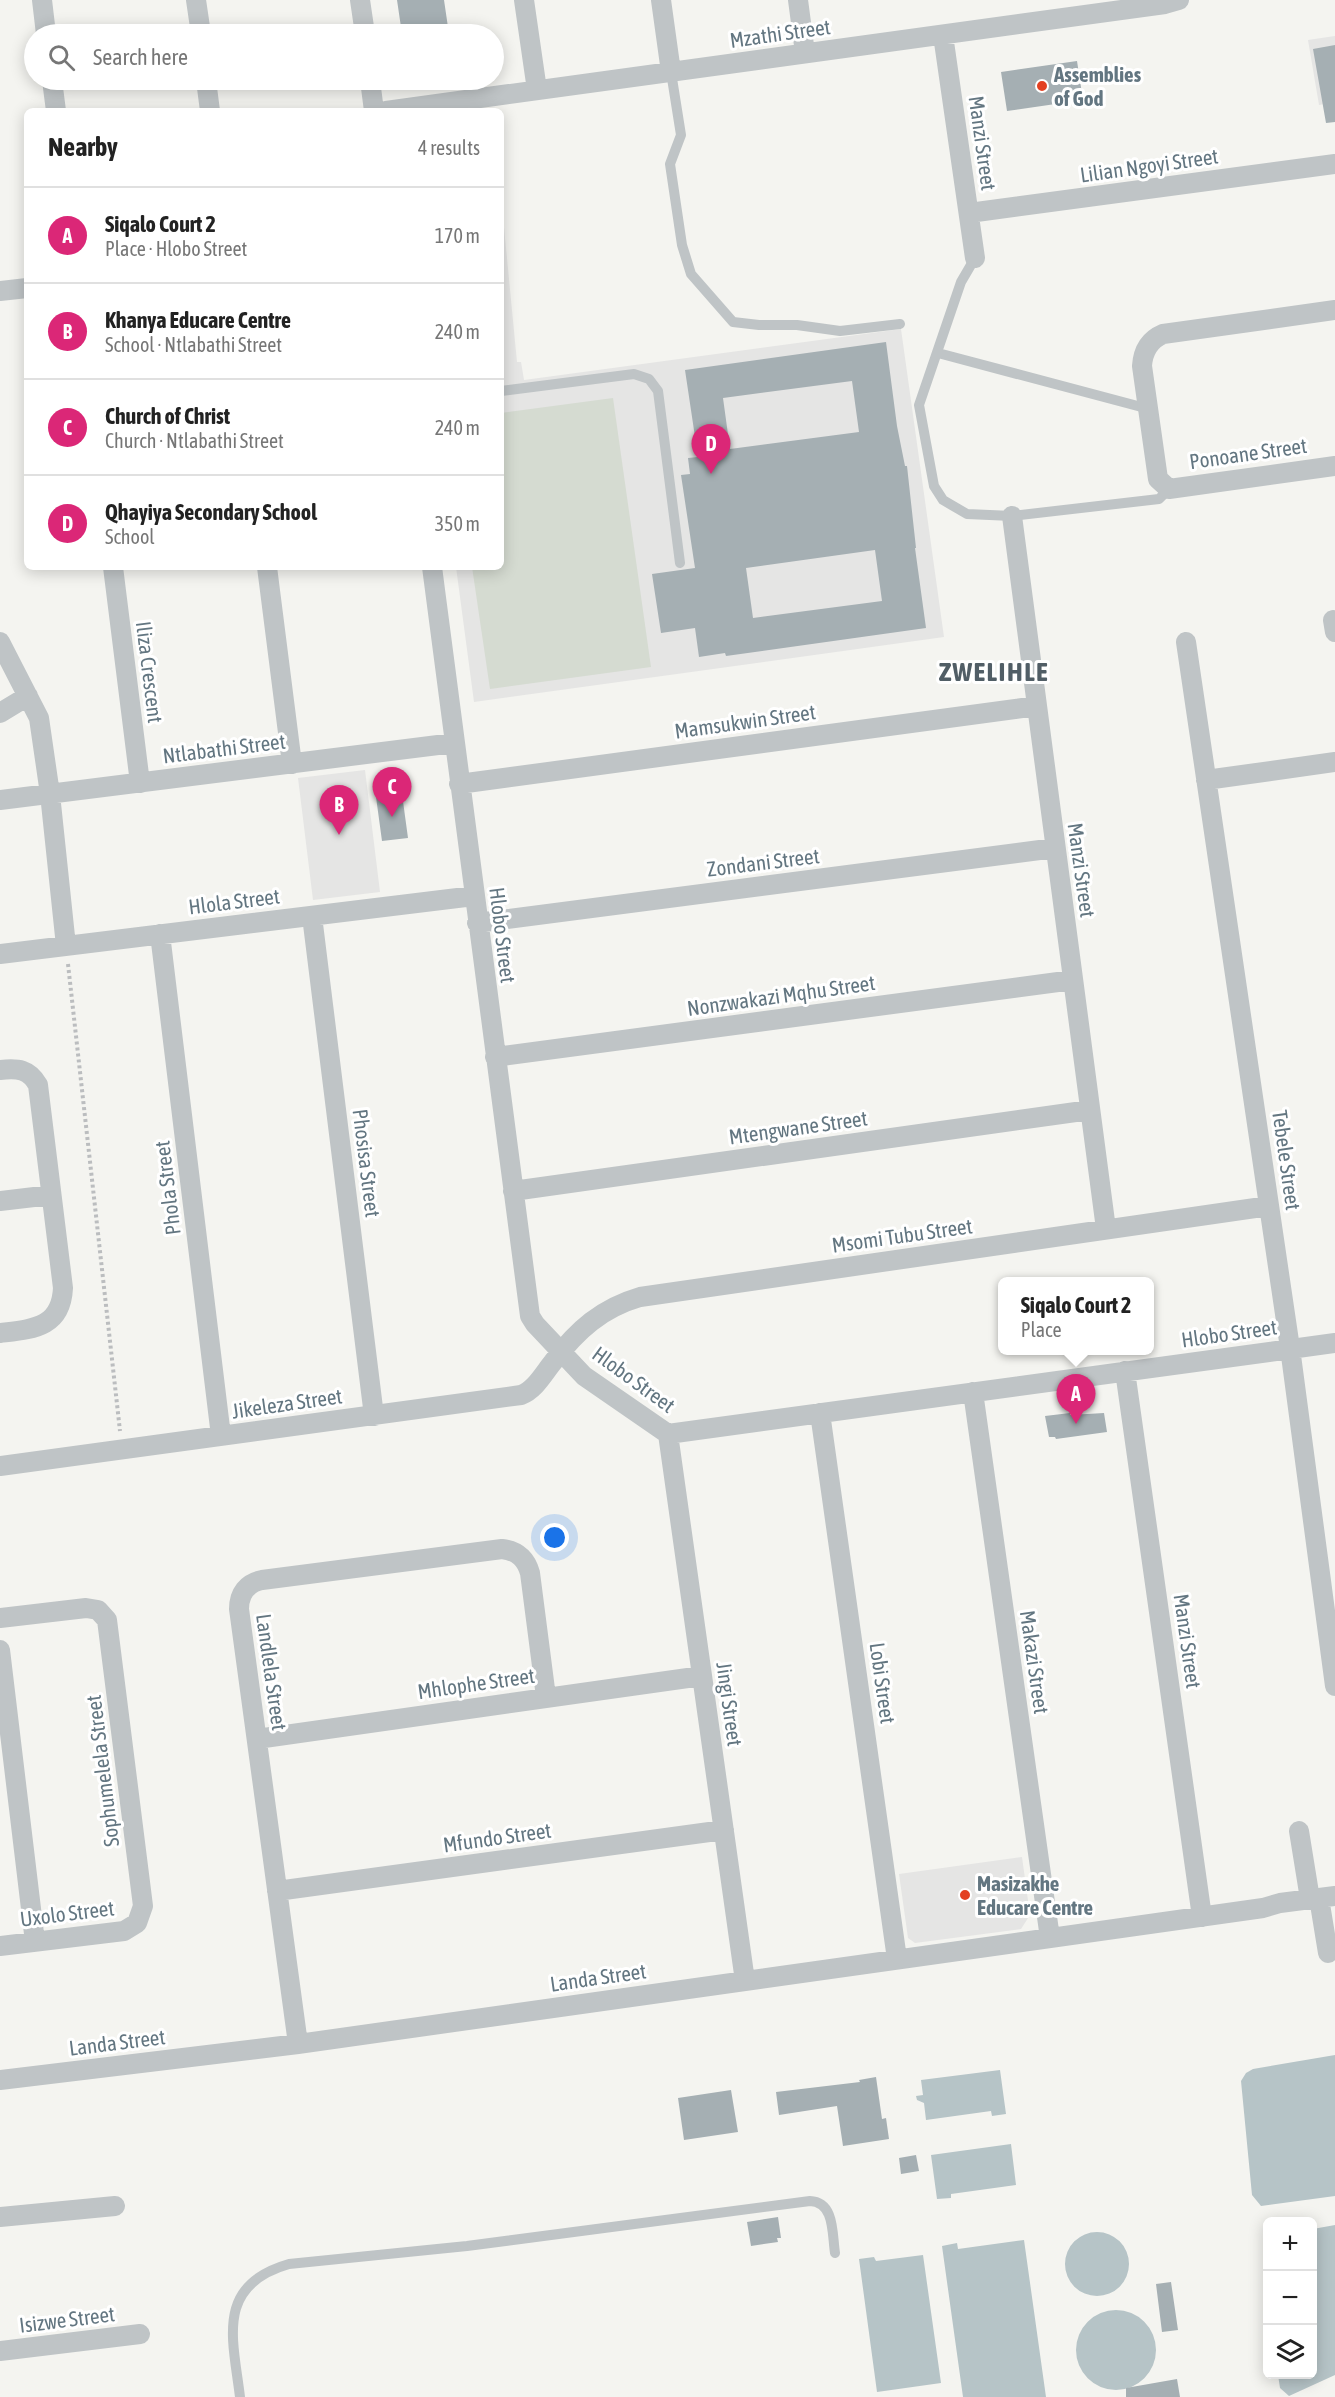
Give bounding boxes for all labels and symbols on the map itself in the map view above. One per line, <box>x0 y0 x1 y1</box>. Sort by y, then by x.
street label: Mzathi Street <box>728 14 832 52</box>
place label: Assemblies of God <box>1053 62 1142 110</box>
marker: Assemblies of God <box>1035 79 1049 93</box>
street label: Manzi Street <box>964 94 1002 192</box>
street label: Lilian Ngoyi Street <box>1078 143 1220 187</box>
pin: D <box>692 424 730 474</box>
street label: Ponoane Street <box>1188 433 1308 473</box>
street label: Iliza Crescent <box>132 620 168 724</box>
district label: ZWELIHLE <box>939 656 1049 687</box>
street label: Mamsukwin Street <box>673 699 817 743</box>
street label: Ntlabathi Street <box>161 729 287 767</box>
pin: C <box>372 768 412 817</box>
pin: B <box>320 786 358 835</box>
street label: Manzi Street <box>1063 821 1101 919</box>
street label: Zondani Street <box>705 843 821 881</box>
street label: Hlola Street <box>187 884 281 918</box>
street label: Hlobo Street <box>485 886 521 984</box>
street label: Nonzwakazi Mqhu Street <box>685 970 877 1020</box>
street label: Mtengwane Street <box>727 1105 869 1149</box>
street label: Phosisa Street <box>348 1108 386 1218</box>
street label: Tebele Street <box>1268 1108 1306 1212</box>
street label: Phola Street <box>149 1140 185 1236</box>
street label: Msomi Tubu Street <box>830 1213 974 1257</box>
street label: Hlobo Street <box>1180 1314 1278 1352</box>
street label: Hlobo Street <box>588 1341 680 1417</box>
pin: A <box>1056 1374 1096 1424</box>
street label: Jikeleza Street <box>230 1383 344 1423</box>
your location <box>540 1523 569 1552</box>
street label: Manzi Street <box>1169 1592 1207 1690</box>
street label: Makazi Street <box>1016 1609 1054 1715</box>
street label: Landlela Street <box>252 1612 292 1732</box>
street label: Lobi Street <box>865 1641 901 1725</box>
street label: Jingi Street <box>712 1660 748 1748</box>
street label: Mhlophe Street <box>416 1663 536 1703</box>
street label: Sophumelela Street <box>81 1694 123 1848</box>
street label: Mfundo Street <box>441 1818 553 1856</box>
place label: Masizakhe Educare Centre <box>977 1871 1093 1919</box>
marker: Masizakhe Educare Centre <box>958 1888 972 1902</box>
street label: Uxolo Street <box>19 1895 115 1931</box>
street label: Landa Street <box>548 1958 648 1996</box>
street label: Landa Street <box>68 2024 166 2060</box>
street label: Isizwe Street <box>18 2301 116 2337</box>

